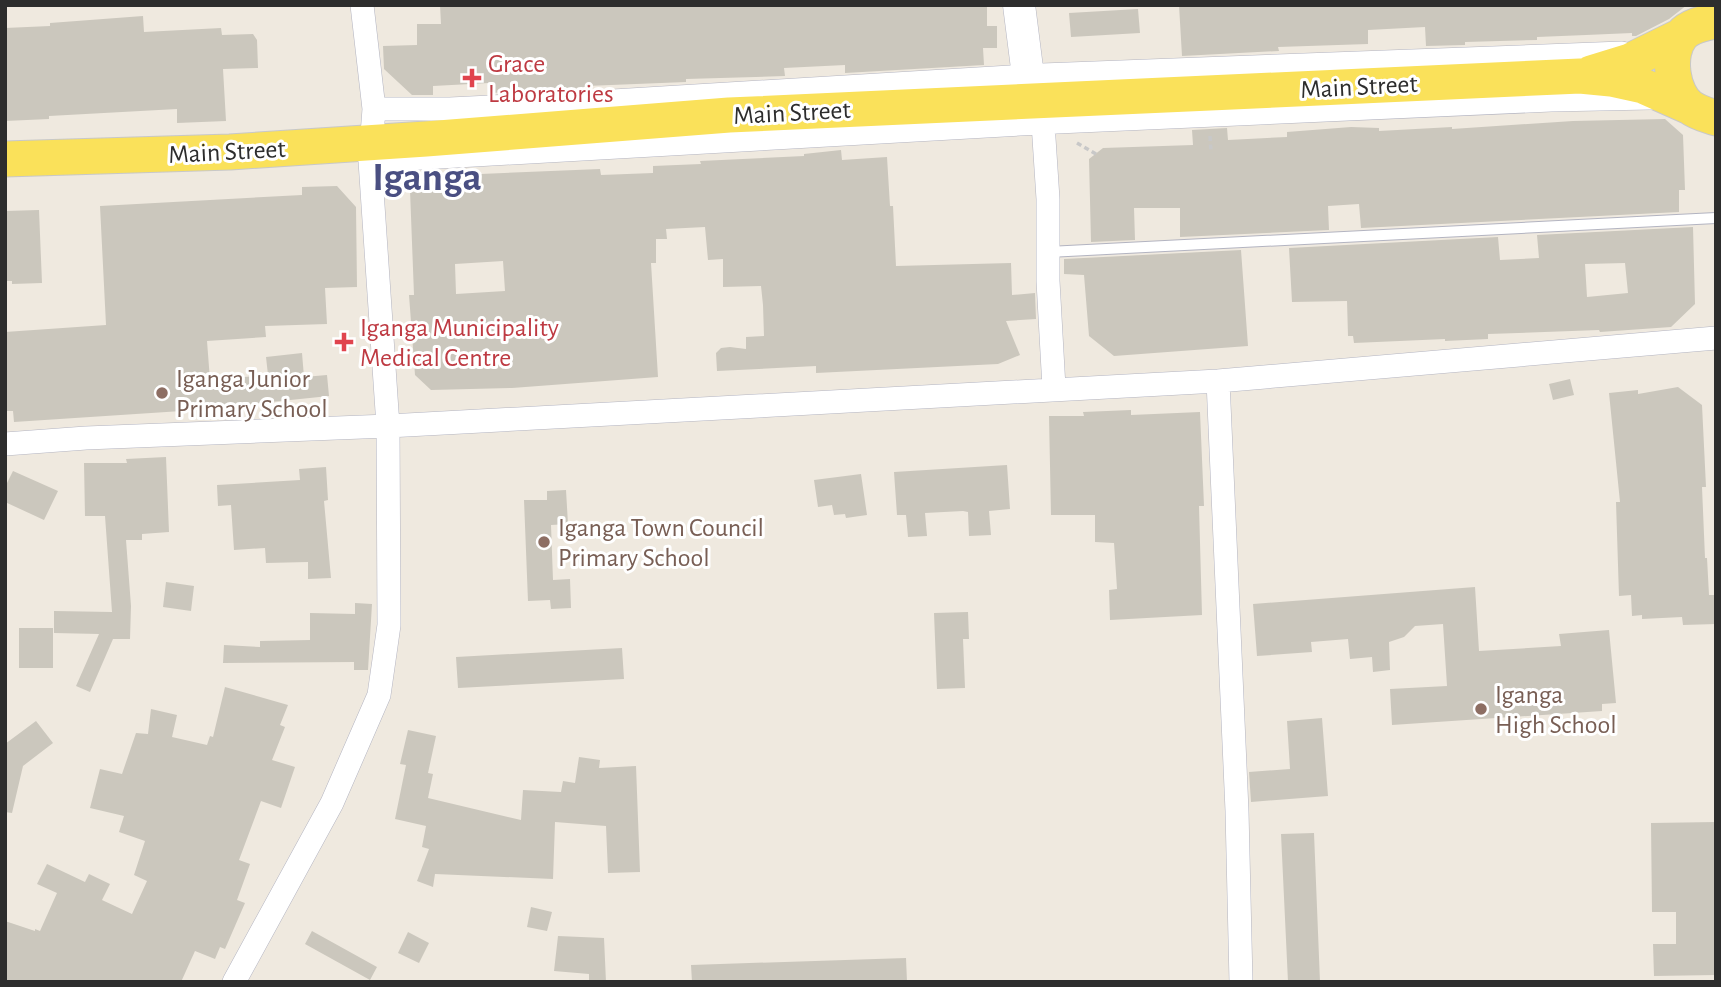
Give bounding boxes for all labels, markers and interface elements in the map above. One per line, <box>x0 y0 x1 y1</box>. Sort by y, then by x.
place label: Grace Laboratories <box>488 51 614 107</box>
marker: Grace Laboratories <box>462 68 482 88</box>
street label: Main Street <box>1300 71 1418 103</box>
street label: Main Street <box>733 97 851 129</box>
street label: Main Street <box>168 136 286 168</box>
district label: Iganga <box>372 158 482 198</box>
place label: Iganga Municipality Medical Centre <box>360 315 559 371</box>
marker: Iganga Municipality Medical Centre <box>334 332 354 352</box>
place label: Iganga Junior Primary School <box>176 366 328 422</box>
marker: Iganga Junior Primary School <box>154 385 170 401</box>
place label: Iganga Town Council Primary School <box>558 515 764 571</box>
marker: Iganga Town Council Primary School <box>536 534 552 550</box>
place label: Iganga High School <box>1495 682 1617 738</box>
marker: Iganga High School <box>1473 701 1489 717</box>

